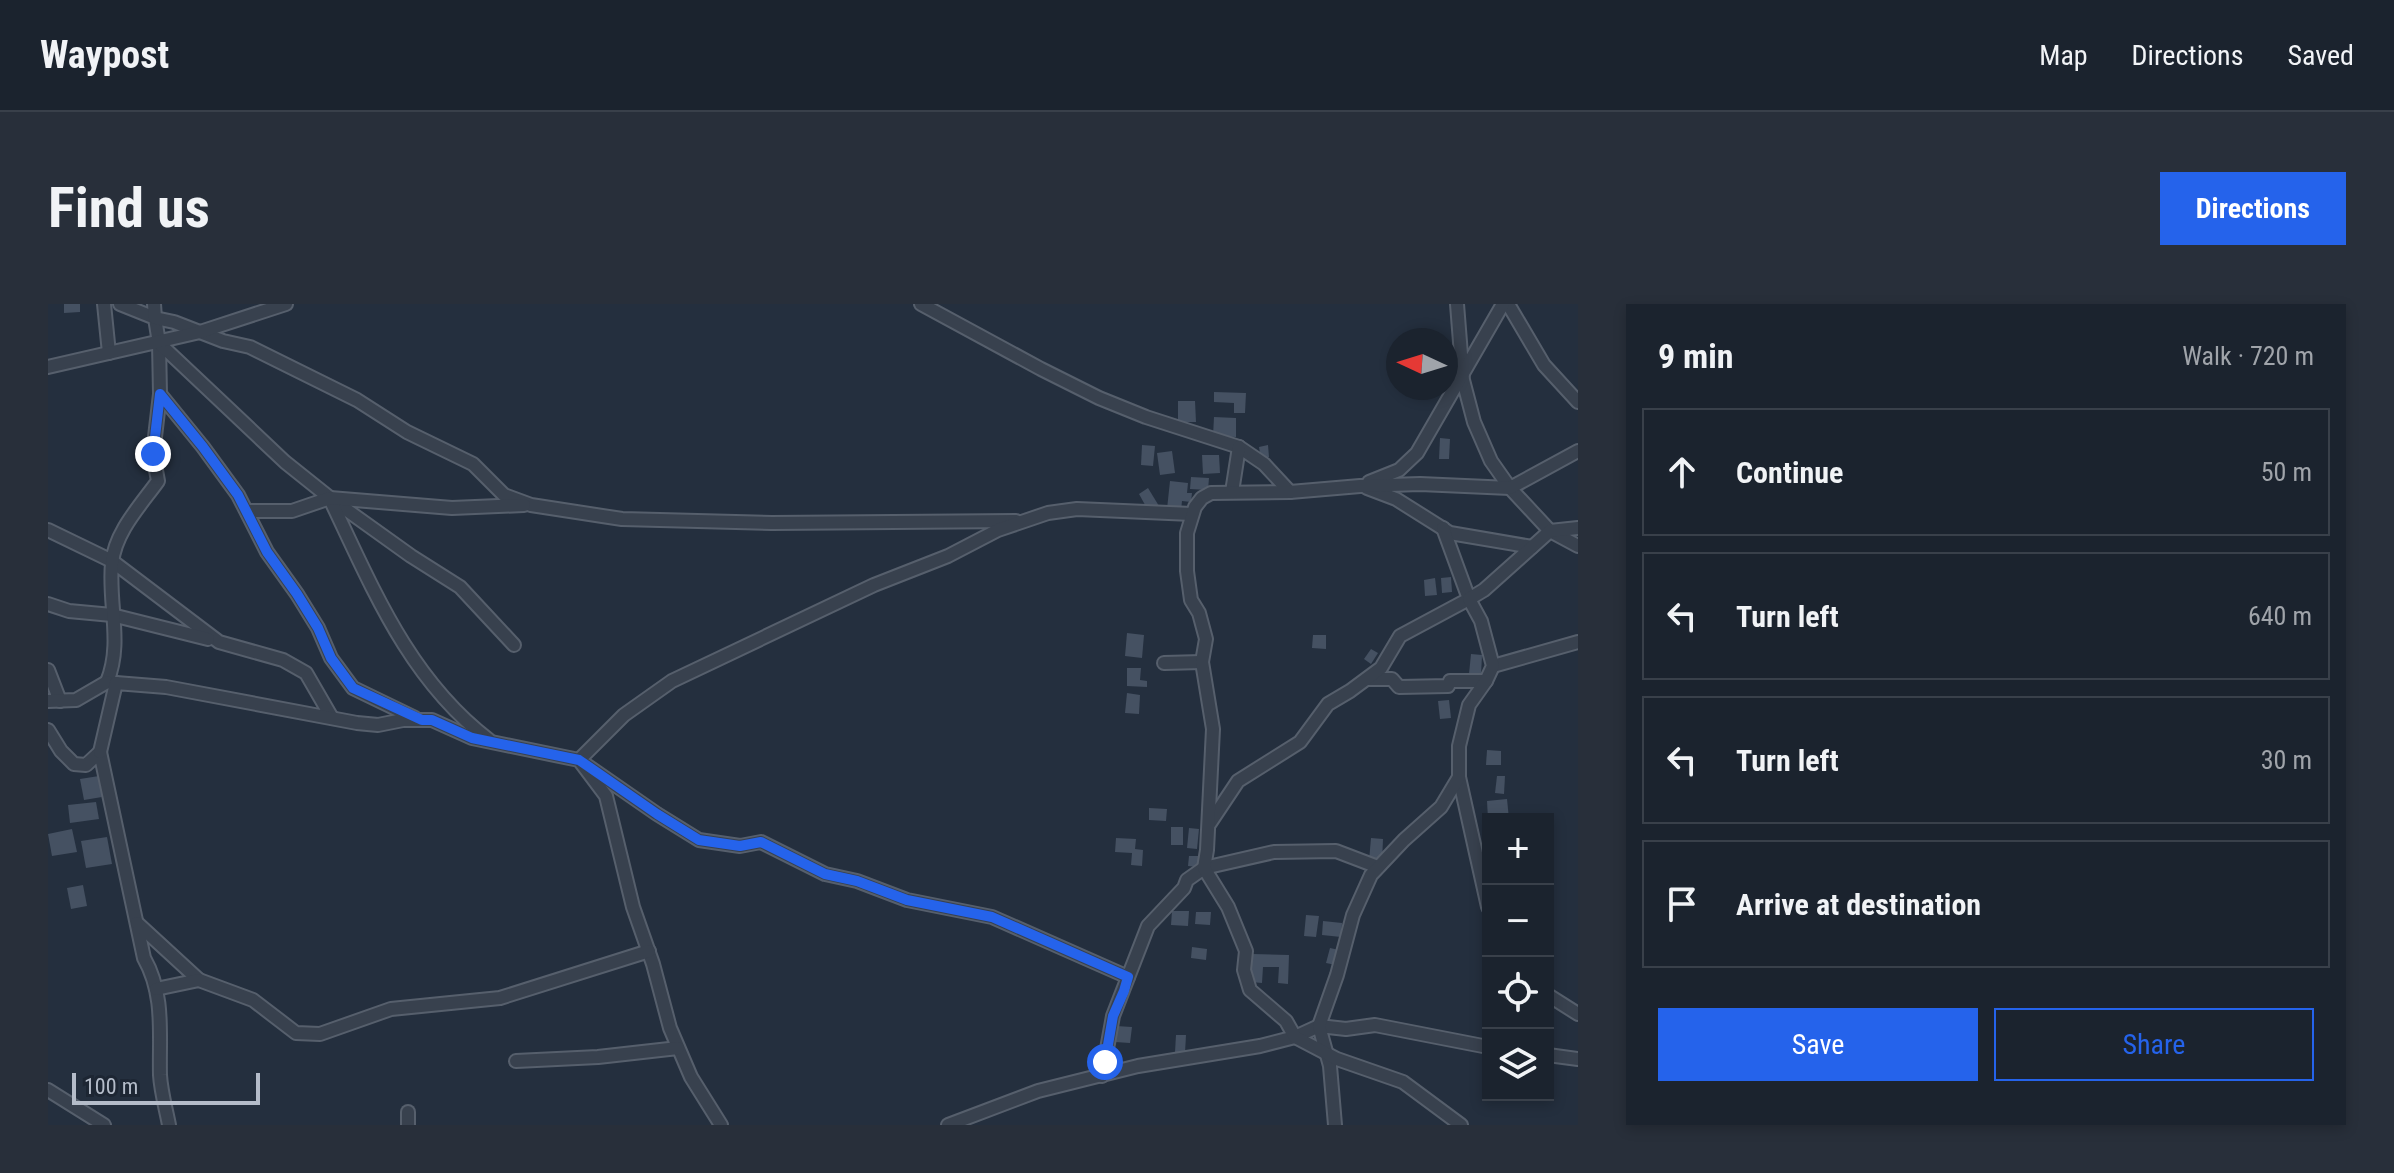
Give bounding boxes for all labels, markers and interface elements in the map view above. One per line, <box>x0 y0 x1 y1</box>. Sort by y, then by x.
text: Waypost <box>40 33 169 77</box>
text: Map <box>2039 39 2088 72</box>
text: Directions <box>2132 39 2243 72</box>
text: Saved <box>2287 39 2354 72</box>
button: Directions <box>2160 172 2346 245</box>
text: Find us <box>48 175 210 241</box>
north arrow <box>1386 328 1458 400</box>
text: 9 min <box>1658 336 1734 376</box>
text: Walk · 720 m <box>2182 341 2314 371</box>
route end <box>135 436 171 472</box>
icon: ahead <box>1660 450 1704 494</box>
text: Continue <box>1736 455 1843 490</box>
text: 50 m <box>2261 457 2312 487</box>
icon: left <box>1660 594 1704 638</box>
text: Turn left <box>1736 599 1839 634</box>
text: 640 m <box>2248 601 2312 631</box>
icon: left <box>1660 738 1704 782</box>
text: Turn left <box>1736 743 1839 778</box>
text: 30 m <box>2261 745 2312 775</box>
map controls <box>1482 813 1554 1101</box>
button: + <box>1482 813 1554 885</box>
icon: arrive <box>1660 882 1704 926</box>
button: − <box>1482 885 1554 957</box>
text: Arrive at destination <box>1736 887 1981 922</box>
button: locate <box>1482 957 1554 1029</box>
button: Save <box>1658 1008 1978 1081</box>
button: Share <box>1994 1008 2314 1081</box>
button: layers <box>1482 1029 1554 1101</box>
route start <box>1087 1044 1123 1080</box>
scale bar <box>72 1069 260 1105</box>
text: 100 m <box>84 1074 138 1099</box>

